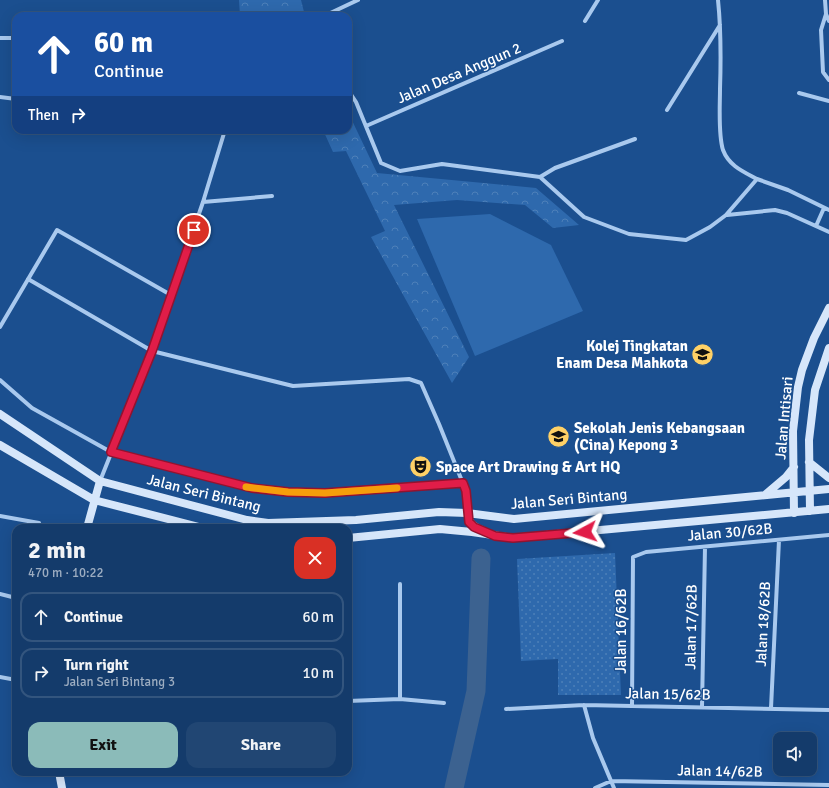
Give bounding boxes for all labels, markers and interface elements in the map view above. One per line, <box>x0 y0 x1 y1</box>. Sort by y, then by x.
text: 60 m <box>94 26 153 60</box>
icon: ahead <box>28 28 80 80</box>
street label: Jalan Desa Anggun 2 <box>394 39 524 107</box>
text: Continue <box>94 60 164 82</box>
icon: right <box>67 104 89 126</box>
text: Then <box>28 106 59 124</box>
pin <box>177 213 211 247</box>
icon: arrive <box>183 219 205 241</box>
place label: Kolej Tingkatan Enam Desa Mahkota <box>556 337 688 372</box>
school or university icon: Kolej Tingkatan Enam Desa Mahkota <box>690 342 716 368</box>
street label: Jalan Intisari <box>771 376 797 460</box>
place label: Sekolah Jenis Kebangsaan (Cina) Kepong 3 <box>574 419 745 454</box>
school or university icon: Sekolah Jenis Kebangsaan (Cina) Kepong 3 <box>546 424 572 450</box>
theatre icon: Space Art Drawing & Art HQ <box>407 454 433 480</box>
place label: Space Art Drawing & Art HQ <box>436 458 620 476</box>
street label: Jalan Seri Bintang <box>145 470 263 516</box>
street label: Jalan Seri Bintang <box>510 485 628 513</box>
position arrow <box>564 511 606 553</box>
street label: Jalan 30/62B <box>687 519 773 545</box>
text: 2 min <box>28 535 86 565</box>
button: close <box>294 537 336 579</box>
text: 470 m · 10:22 <box>28 565 104 581</box>
street label: Jalan 18/62B <box>752 581 774 667</box>
street label: Jalan 17/62B <box>681 584 701 670</box>
street label: Jalan 16/62B <box>612 588 630 674</box>
icon: ahead <box>30 606 52 628</box>
text: Continue <box>64 608 123 626</box>
text: 60 m <box>303 608 334 626</box>
text: Turn right <box>64 656 129 674</box>
icon: right <box>30 662 52 684</box>
text: 10 m <box>303 664 334 682</box>
text: Jalan Seri Bintang 3 <box>64 674 175 690</box>
street label: Jalan 15/62B <box>625 684 711 704</box>
button: Exit <box>28 722 178 768</box>
button: Share <box>186 722 336 768</box>
map controls <box>773 732 817 776</box>
button: sound <box>773 732 817 776</box>
street label: Jalan 14/62B <box>677 761 763 781</box>

